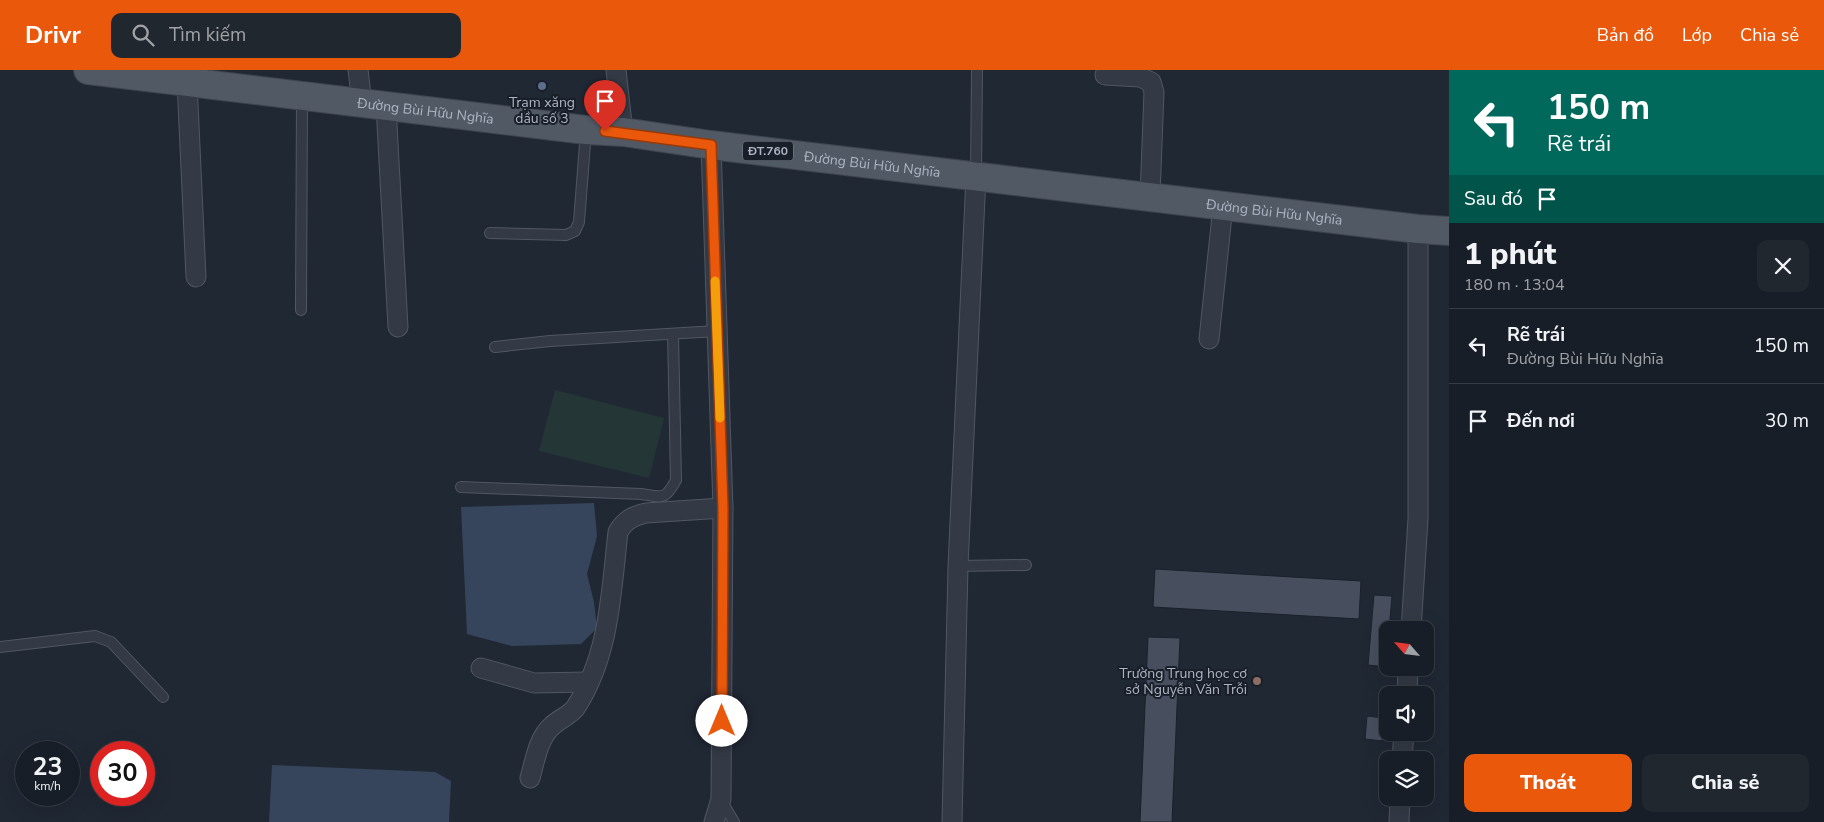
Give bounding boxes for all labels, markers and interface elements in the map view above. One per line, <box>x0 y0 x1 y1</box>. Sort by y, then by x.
search box <box>111 13 461 58</box>
text: Drivr <box>25 19 81 51</box>
icon: search <box>129 21 157 49</box>
text: Tìm kiếm <box>169 22 246 48</box>
text: Bản đồ <box>1597 23 1654 47</box>
text: Lớp <box>1682 23 1712 47</box>
text: Chia sẻ <box>1740 23 1799 47</box>
marker: Trạm xăng dầu số 3 <box>536 80 548 92</box>
pin <box>584 80 626 131</box>
text: 150 m <box>1547 84 1650 131</box>
icon: arrive <box>591 87 619 115</box>
icon: left <box>1464 90 1529 155</box>
street label: Đường Bùi Hữu Nghĩa <box>355 93 495 129</box>
place label: Trạm xăng dầu số 3 <box>509 93 575 128</box>
text: Rẽ trái <box>1547 129 1611 159</box>
road number: ĐT.760 <box>743 142 793 160</box>
street label: Đường Bùi Hữu Nghĩa <box>802 147 941 182</box>
icon: arrive <box>1533 185 1561 213</box>
text: Sau đó <box>1464 186 1523 212</box>
street label: Đường Bùi Hữu Nghĩa <box>1204 195 1344 230</box>
text: 1 phút <box>1464 234 1556 275</box>
button: close <box>1757 240 1809 292</box>
text: 180 m · 13:04 <box>1464 274 1565 296</box>
text: Rẽ trái <box>1507 322 1565 348</box>
icon: left <box>1464 332 1492 360</box>
text: 150 m <box>1754 333 1809 359</box>
text: Đường Bùi Hữu Nghĩa <box>1507 348 1664 370</box>
icon: arrive <box>1464 407 1492 435</box>
text: Đến nơi <box>1507 408 1575 434</box>
text: 30 m <box>1765 408 1809 434</box>
north arrow <box>1379 621 1434 676</box>
map controls <box>1379 621 1434 806</box>
place label: Trường Trung học cơ sở Nguyễn Văn Trỗi <box>1119 664 1247 699</box>
marker: Trường Trung học cơ sở Nguyễn Văn Trỗi <box>1251 675 1263 687</box>
button: sound <box>1379 686 1434 741</box>
position arrow <box>695 694 747 746</box>
speed limit sign: 30 <box>90 741 155 806</box>
text: 23 <box>32 750 63 784</box>
button: layers <box>1379 751 1434 806</box>
button: Thoát <box>1464 754 1632 812</box>
button: Chia sẻ <box>1642 754 1809 812</box>
text: km/h <box>34 778 61 794</box>

